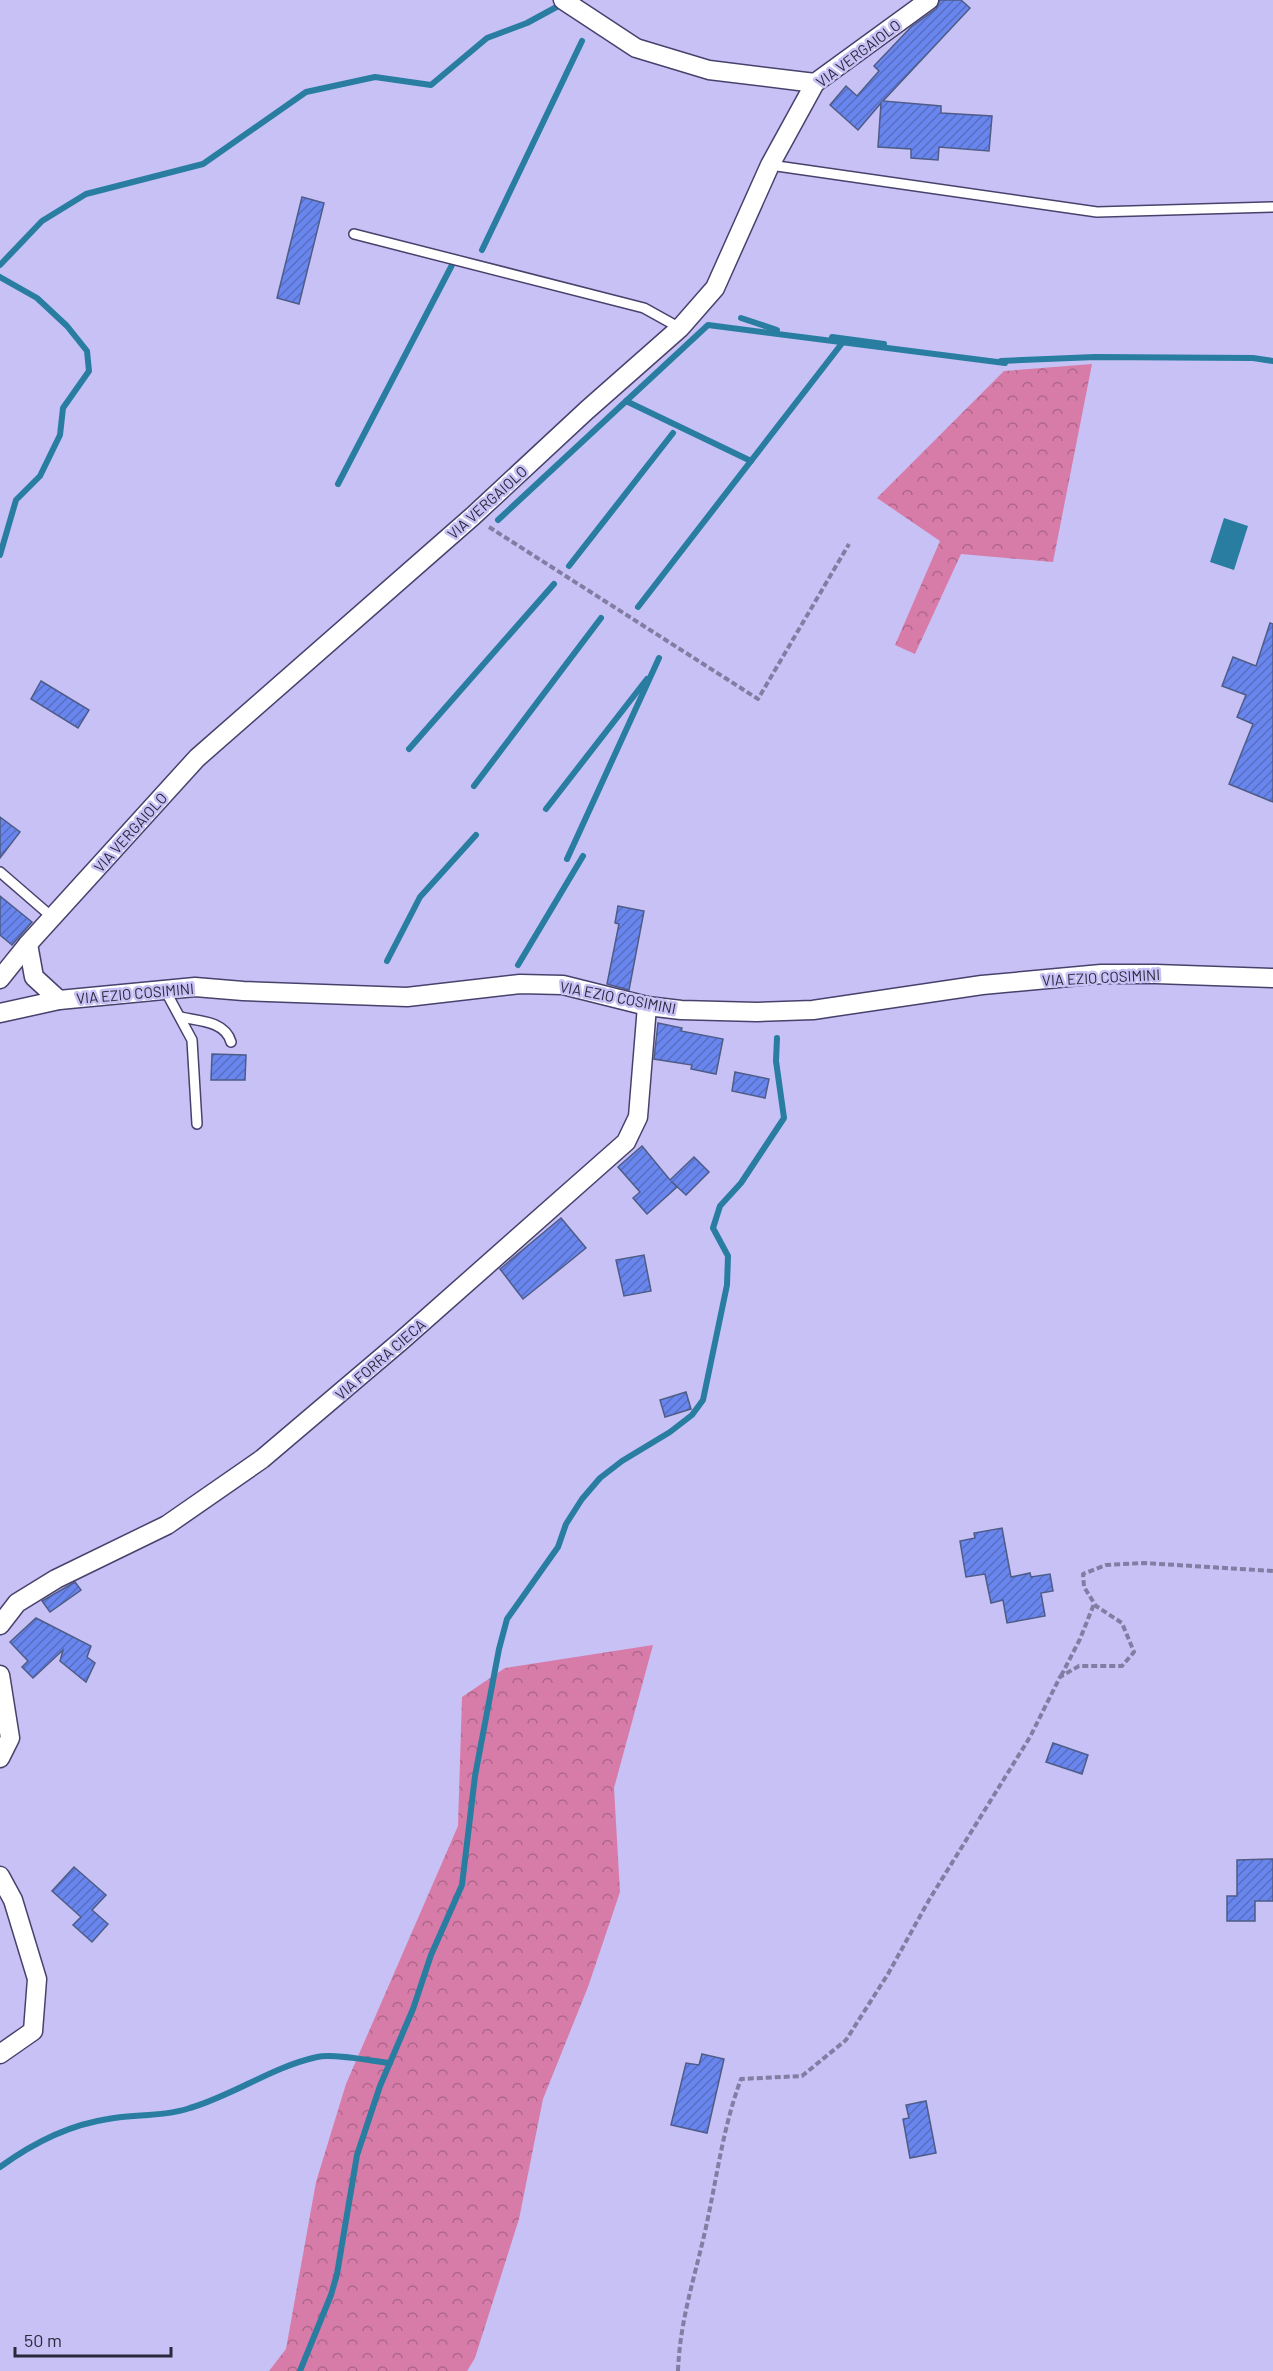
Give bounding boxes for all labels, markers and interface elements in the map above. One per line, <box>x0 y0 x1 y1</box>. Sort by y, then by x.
street label: VIA VERGAIOLO <box>812 15 904 91</box>
street label: VIA VERGAIOLO <box>443 462 531 542</box>
street label: VIA VERGAIOLO <box>90 788 170 876</box>
street label: VIA EZIO COSIMINI <box>1042 965 1160 989</box>
street label: VIA EZIO COSIMINI <box>558 977 678 1017</box>
street label: VIA EZIO COSIMINI <box>75 979 195 1007</box>
street label: VIA FORRA CIECA <box>331 1315 429 1403</box>
scale bar <box>15 2320 171 2358</box>
text: 50 m <box>24 2329 62 2351</box>

